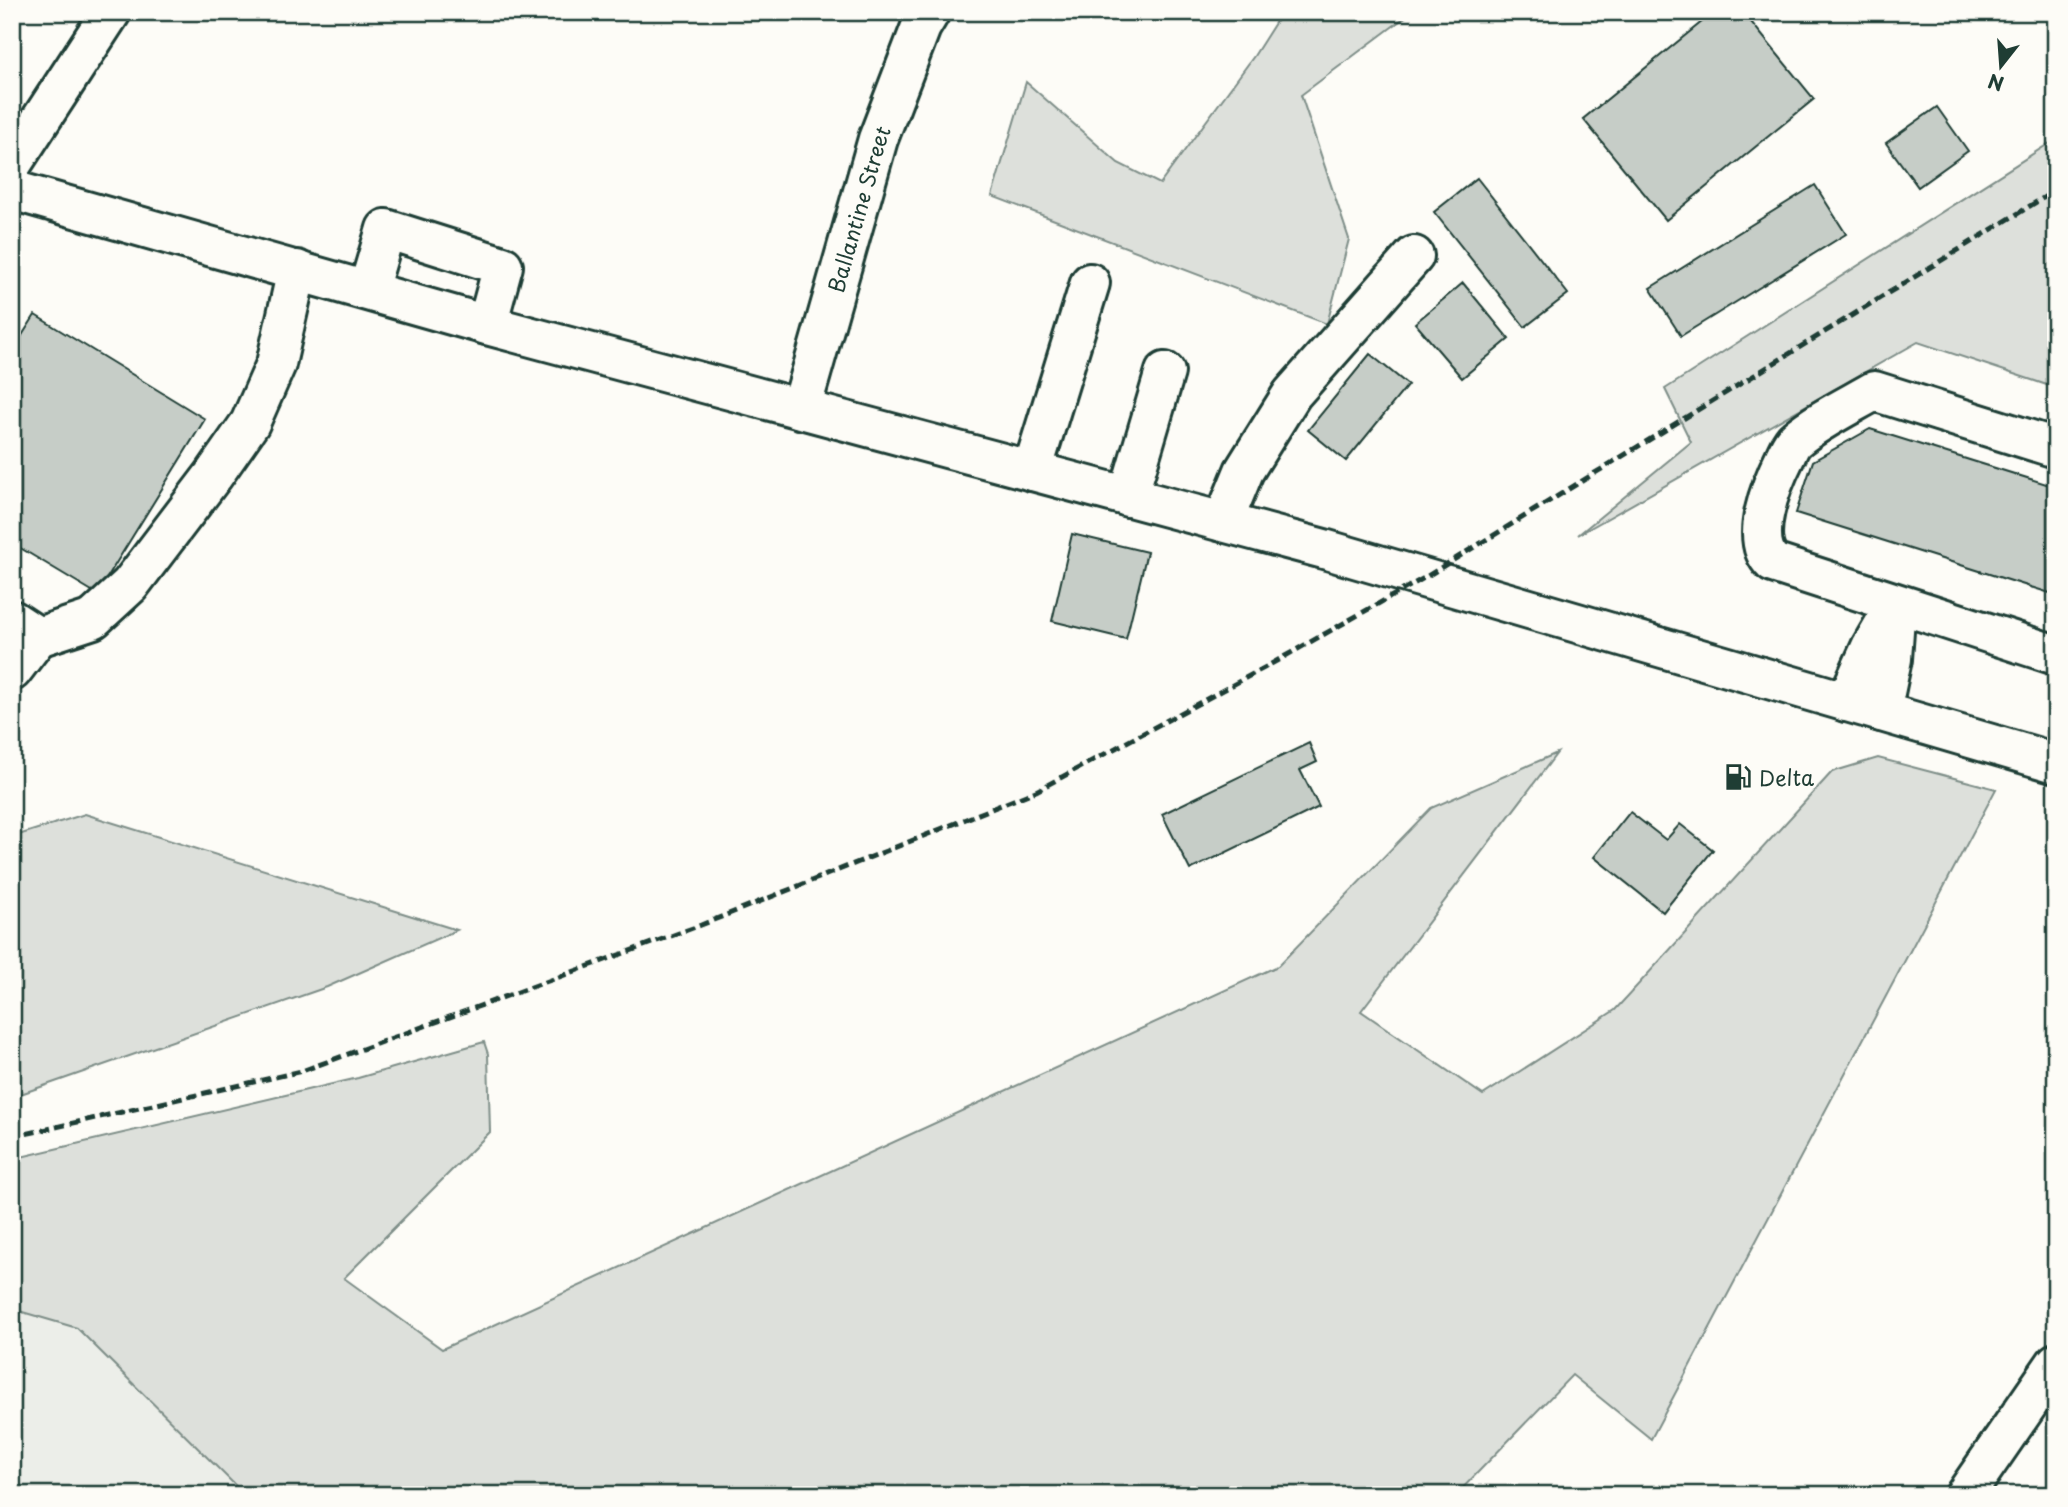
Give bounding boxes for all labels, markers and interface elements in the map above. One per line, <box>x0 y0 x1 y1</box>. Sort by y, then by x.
north arrow <box>1966 32 2036 102</box>
text: N <box>1984 68 2007 99</box>
street label: Ballantine Street <box>819 121 898 296</box>
place label: Delta <box>1759 761 1814 793</box>
fuel station icon: Delta <box>1723 762 1753 792</box>

